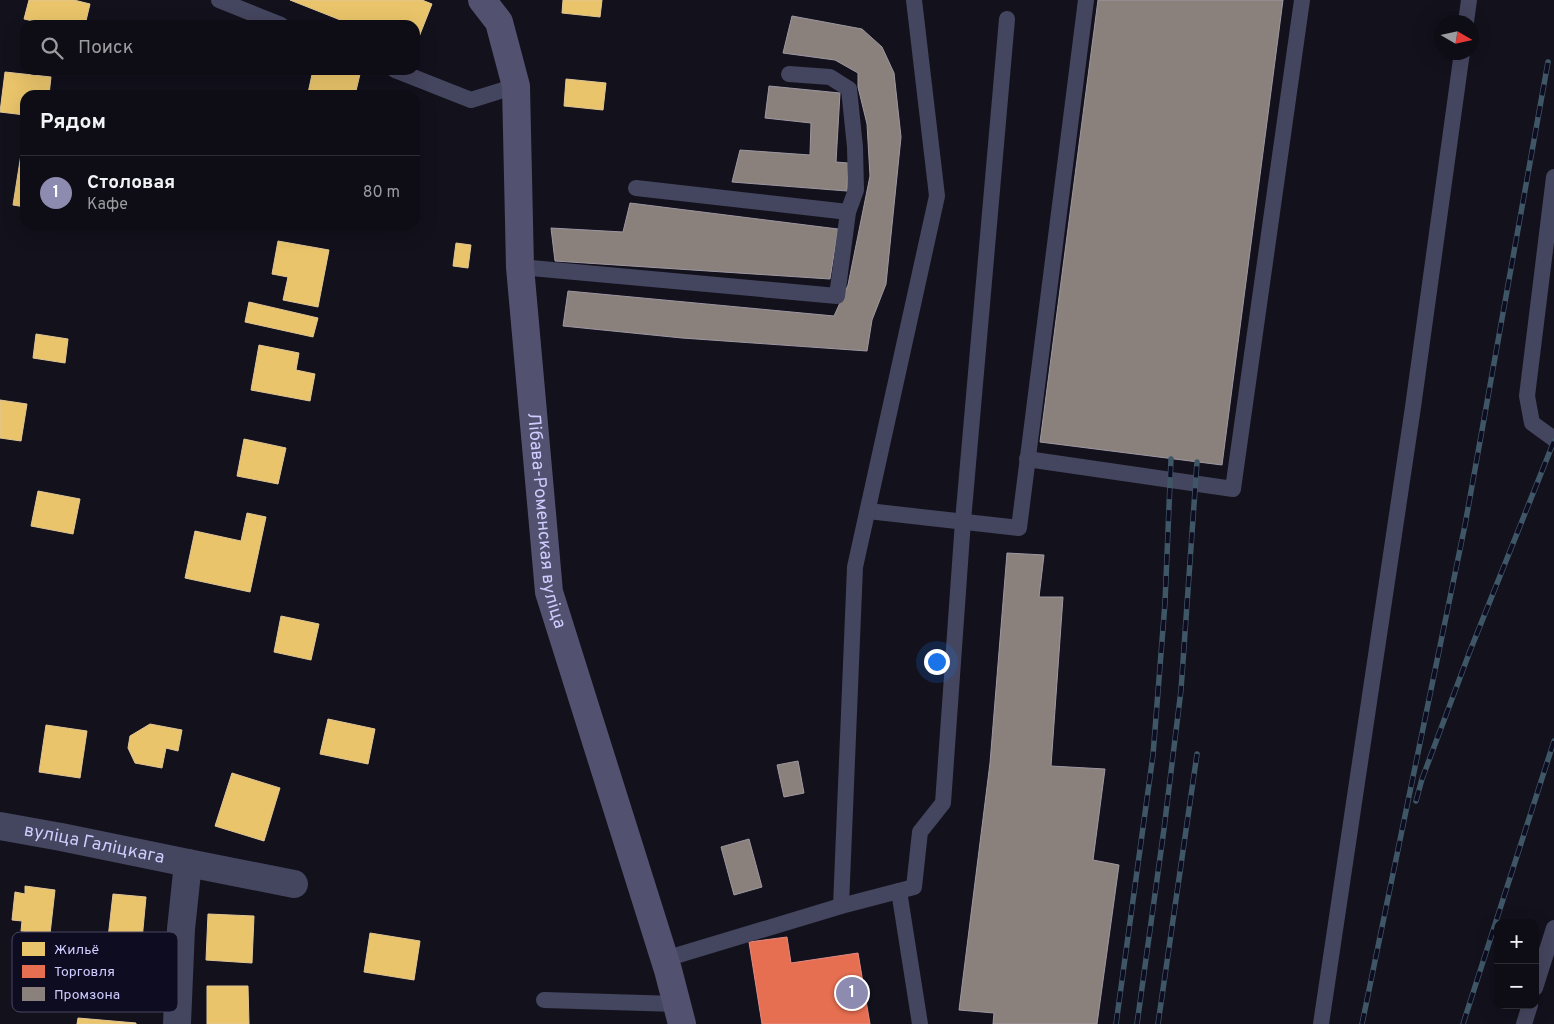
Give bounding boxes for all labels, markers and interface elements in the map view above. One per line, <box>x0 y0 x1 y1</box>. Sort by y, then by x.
north arrow <box>1434 15 1479 60</box>
search box <box>20 20 420 75</box>
icon: search <box>38 34 66 62</box>
text: Поиск <box>78 36 134 60</box>
text: Рядом <box>40 109 106 136</box>
text: Столовая <box>87 171 175 195</box>
text: 1 <box>53 183 59 203</box>
text: 80 m <box>363 183 400 203</box>
text: Кафе <box>87 195 128 215</box>
street label: Лібава-Роменская вуліца <box>522 411 571 631</box>
your location <box>924 649 950 675</box>
street label: вуліца Галіцкага <box>22 819 167 869</box>
map controls <box>1494 919 1539 1009</box>
button: + <box>1494 919 1539 964</box>
legend <box>12 932 178 1012</box>
text: Жильё <box>54 942 99 959</box>
text: Торговля <box>54 964 115 981</box>
button: − <box>1494 964 1539 1009</box>
pin: 1 <box>836 974 868 1012</box>
text: Промзона <box>54 987 120 1004</box>

